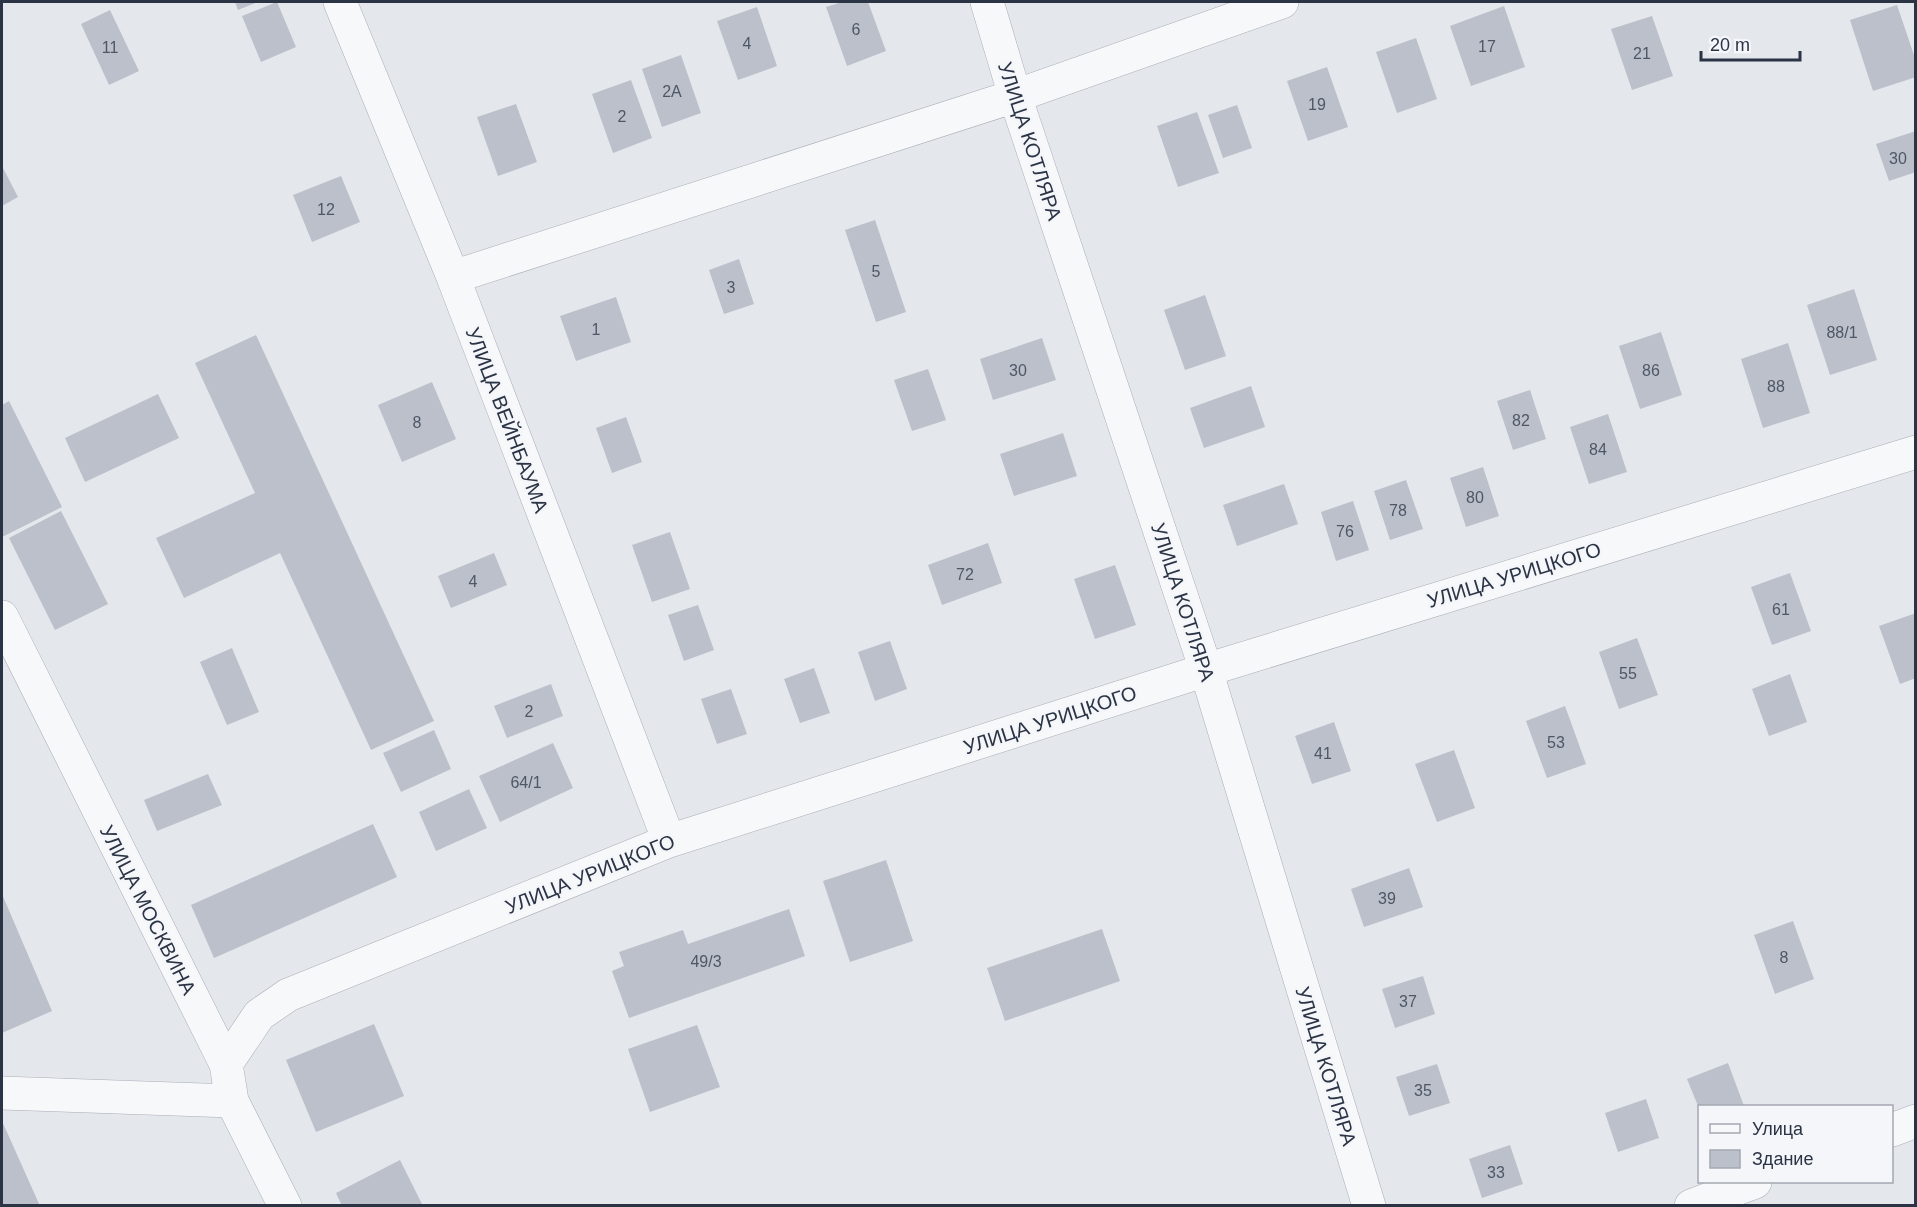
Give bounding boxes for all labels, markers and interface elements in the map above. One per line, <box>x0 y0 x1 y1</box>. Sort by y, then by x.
house number: 6 <box>852 21 861 38</box>
scale bar <box>1701 24 1800 62</box>
house number: 4 <box>743 35 752 52</box>
text: 20 m <box>1710 35 1750 55</box>
house number: 17 <box>1478 38 1496 55</box>
house number: 11 <box>102 39 118 56</box>
house number: 21 <box>1633 45 1651 62</box>
street label: УЛИЦА КОТЛЯРА <box>994 59 1066 223</box>
house number: 2А <box>662 83 682 100</box>
house number: 19 <box>1308 96 1326 113</box>
house number: 2 <box>618 108 627 125</box>
house number: 30 <box>1889 150 1907 167</box>
house number: 12 <box>317 201 335 218</box>
house number: 5 <box>872 263 881 280</box>
house number: 3 <box>727 279 736 296</box>
house number: 1 <box>592 321 601 338</box>
street label: УЛИЦА ВЕЙНБАУМА <box>462 324 554 516</box>
house number: 88/1 <box>1826 324 1858 341</box>
house number: 30 <box>1009 362 1027 379</box>
house number: 86 <box>1642 362 1660 379</box>
house number: 88 <box>1767 378 1785 395</box>
house number: 82 <box>1512 412 1530 429</box>
house number: 8 <box>413 414 422 431</box>
house number: 84 <box>1589 441 1607 458</box>
house number: 80 <box>1466 489 1484 506</box>
house number: 78 <box>1389 502 1407 519</box>
street label: УЛИЦА КОТЛЯРА <box>1147 520 1219 684</box>
house number: 76 <box>1336 523 1354 540</box>
street label: УЛИЦА УРИЦКОГО <box>1424 538 1604 612</box>
house number: 72 <box>956 566 974 583</box>
house number: 4 <box>469 573 478 590</box>
house number: 61 <box>1772 601 1790 618</box>
house number: 55 <box>1619 665 1637 682</box>
street label: УЛИЦА УРИЦКОГО <box>961 682 1139 758</box>
house number: 2 <box>525 703 534 720</box>
house number: 53 <box>1547 734 1565 751</box>
house number: 41 <box>1314 745 1332 762</box>
house number: 64/1 <box>510 774 542 791</box>
street label: УЛИЦА МОСКВИНА <box>96 822 201 999</box>
street label: УЛИЦА УРИЦКОГО <box>502 830 678 918</box>
house number: 39 <box>1378 890 1396 907</box>
house number: 8 <box>1780 949 1789 966</box>
house number: 49/3 <box>690 953 722 970</box>
street label: УЛИЦА КОТЛЯРА <box>1291 984 1361 1149</box>
house number: 37 <box>1399 993 1417 1010</box>
house number: 35 <box>1414 1082 1432 1099</box>
legend <box>1698 1105 1893 1183</box>
text: Улица <box>1752 1119 1804 1139</box>
text: Здание <box>1752 1149 1813 1169</box>
house number: 33 <box>1487 1164 1505 1181</box>

